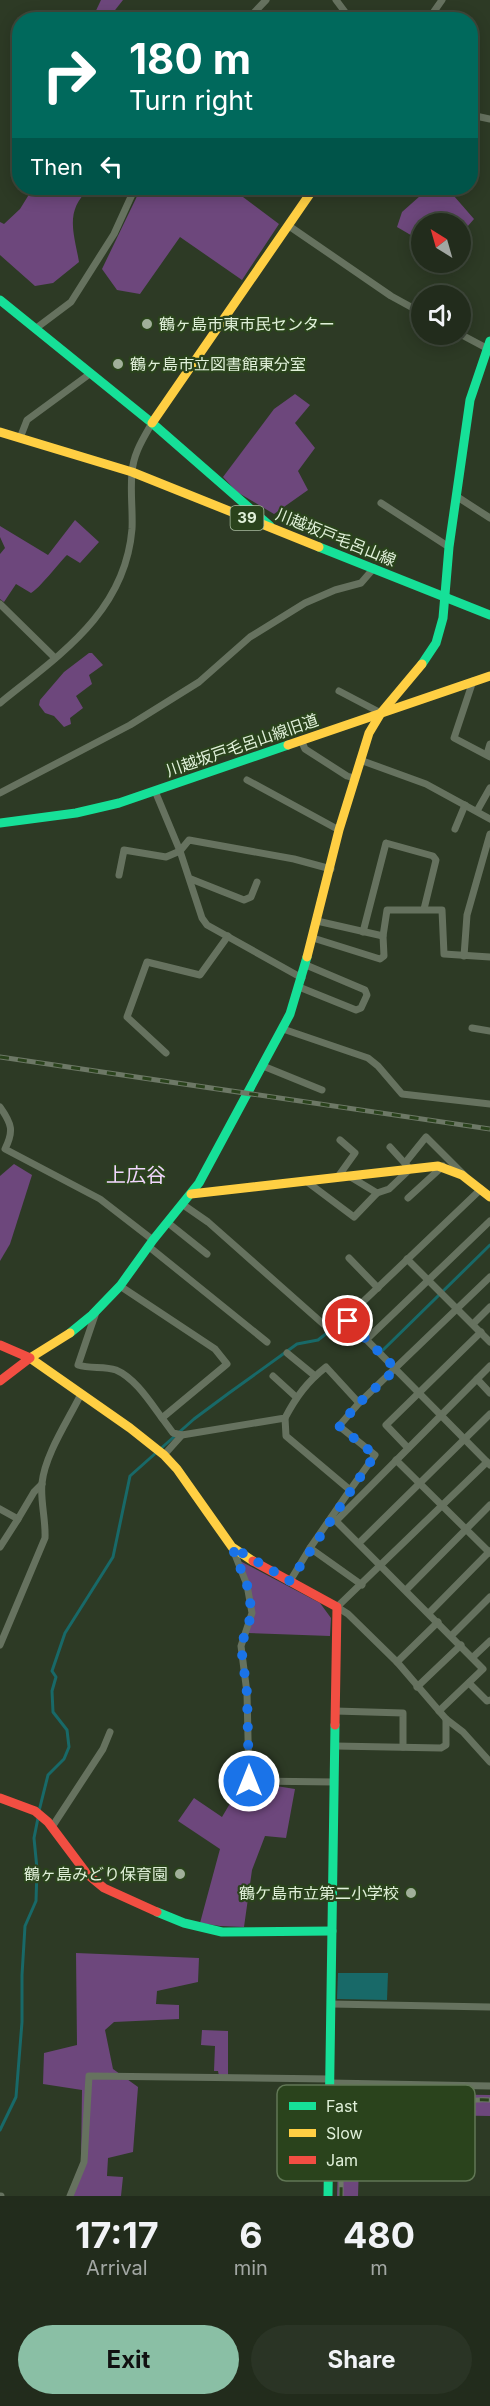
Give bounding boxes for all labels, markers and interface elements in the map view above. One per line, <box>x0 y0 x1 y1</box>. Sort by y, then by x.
text: 180 m <box>129 33 251 84</box>
icon: right <box>30 36 108 114</box>
text: Turn right <box>129 84 253 117</box>
icon: left <box>95 150 128 183</box>
text: Then <box>30 154 83 180</box>
north arrow <box>411 213 471 273</box>
map controls <box>411 213 471 345</box>
button: sound <box>411 285 471 345</box>
place label: 鶴ヶ島市東市民センター <box>159 314 335 334</box>
marker: 鶴ヶ島市東市民センター <box>140 317 154 331</box>
place label: 鶴ヶ島市立図書館東分室 <box>130 354 306 374</box>
marker: 鶴ヶ島市立図書館東分室 <box>111 357 125 371</box>
street label: 川越坂戸毛呂山線 <box>273 504 399 570</box>
road number: 39 <box>230 506 264 530</box>
street label: 川越坂戸毛呂山線旧道 <box>163 709 321 781</box>
district label: 上広谷 <box>106 1163 166 1187</box>
pin <box>322 1295 373 1346</box>
icon: arrive <box>331 1304 364 1337</box>
position arrow <box>217 1749 281 1813</box>
place label: 鶴ヶ島みどり保育園 <box>24 1864 168 1884</box>
marker: 鶴ヶ島みどり保育園 <box>173 1867 187 1881</box>
place label: 鶴ケ島市立第二小学校 <box>239 1883 399 1903</box>
marker: 鶴ケ島市立第二小学校 <box>404 1886 418 1900</box>
legend <box>277 2085 475 2181</box>
text: Fast <box>326 2096 358 2116</box>
text: Slow <box>326 2123 363 2143</box>
text: Jam <box>326 2150 358 2170</box>
text: 17:17 <box>75 2213 159 2257</box>
text: 6 <box>239 2213 263 2257</box>
text: 480 <box>343 2213 415 2257</box>
text: Arrival <box>86 2256 148 2280</box>
text: min <box>234 2256 268 2280</box>
text: m <box>370 2256 388 2280</box>
button: Exit <box>18 2325 239 2394</box>
button: Share <box>251 2325 472 2394</box>

